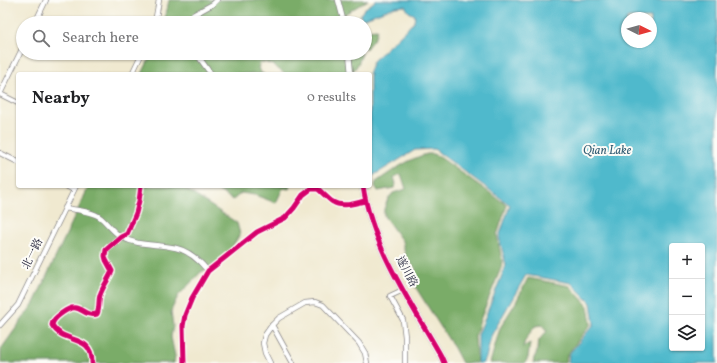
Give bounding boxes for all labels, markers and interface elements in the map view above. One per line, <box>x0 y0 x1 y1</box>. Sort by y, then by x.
north arrow <box>621 12 657 48</box>
search box <box>16 16 372 60</box>
icon: search <box>30 27 52 49</box>
text: Search here <box>62 28 139 49</box>
text: Nearby <box>32 87 90 110</box>
text: 0 results <box>307 89 356 107</box>
water label: Qian Lake <box>583 143 632 159</box>
street label: 北一路 <box>19 236 47 272</box>
map controls <box>669 243 705 351</box>
button: + <box>669 243 705 279</box>
street label: 遂川路 <box>392 254 420 290</box>
button: − <box>669 279 705 315</box>
button: layers <box>669 315 705 351</box>

